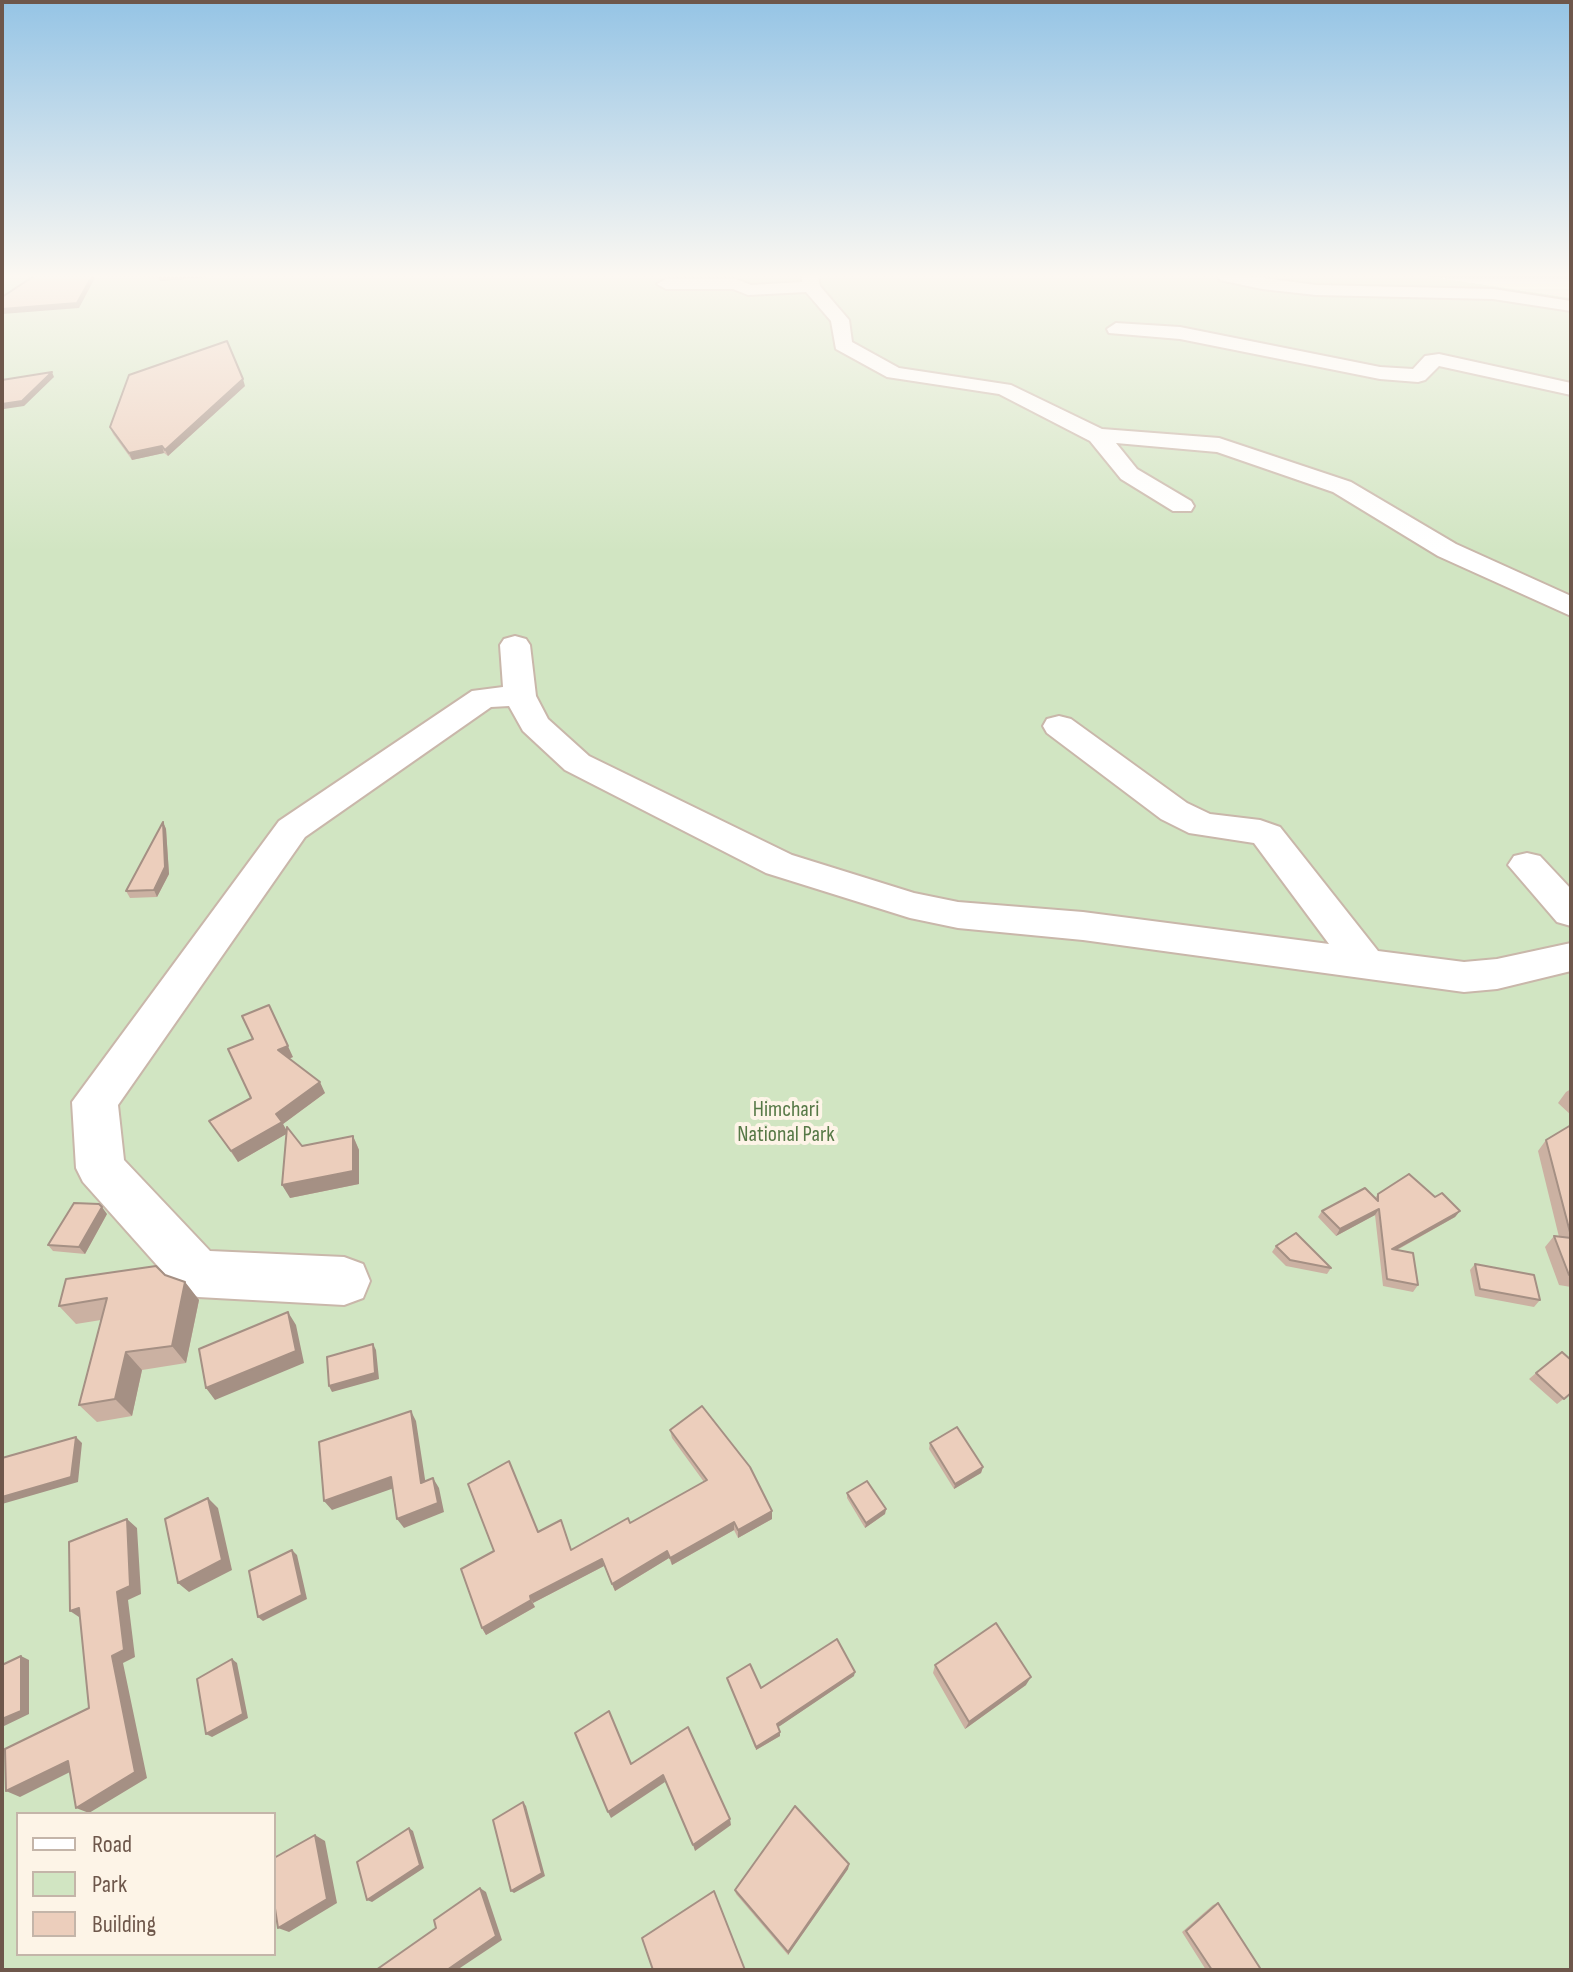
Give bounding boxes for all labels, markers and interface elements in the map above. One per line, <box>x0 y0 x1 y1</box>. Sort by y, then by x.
park label: Himchari National Park <box>737 1097 835 1148</box>
legend <box>16 1812 276 1956</box>
text: Road <box>92 1830 132 1859</box>
text: Park <box>92 1870 127 1899</box>
text: Building <box>92 1910 156 1939</box>

